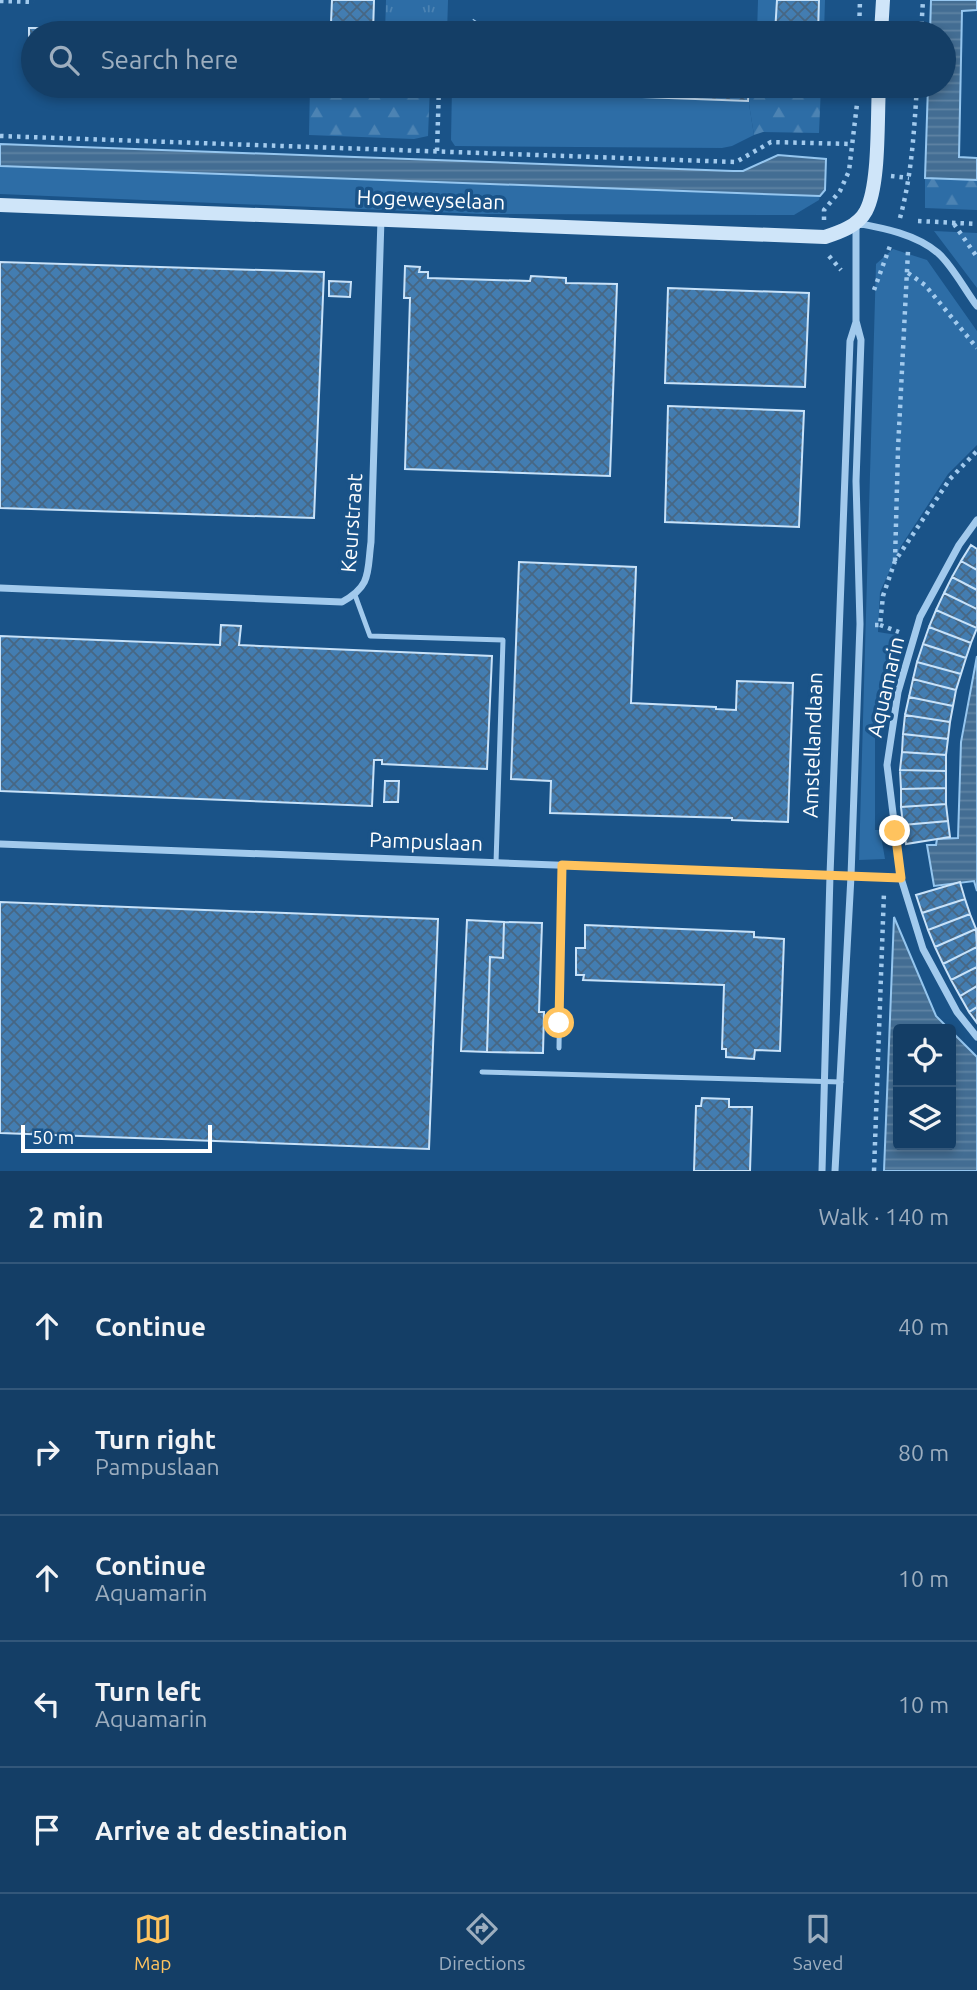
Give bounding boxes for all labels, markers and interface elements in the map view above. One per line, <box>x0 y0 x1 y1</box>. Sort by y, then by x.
search box <box>21 21 956 98</box>
icon: search <box>45 41 83 79</box>
text: Search here <box>101 45 238 74</box>
street label: Hogeweyselaan <box>356 184 506 214</box>
street label: Keurstraat <box>336 473 366 573</box>
street label: Aquamarin <box>862 634 908 739</box>
street label: Amstellandlaan <box>797 672 827 818</box>
route end <box>879 815 910 846</box>
street label: Pampuslaan <box>369 827 483 855</box>
route start <box>543 1007 574 1038</box>
map controls <box>893 1024 956 1150</box>
button: locate <box>893 1024 956 1087</box>
button: layers <box>893 1087 956 1150</box>
scale bar <box>21 1122 212 1154</box>
text: 50 m <box>32 1126 74 1148</box>
text: 2 min <box>28 1200 104 1234</box>
text: Walk · 140 m <box>818 1204 949 1229</box>
icon: ahead <box>28 1307 66 1345</box>
text: Continue <box>95 1312 206 1341</box>
text: 40 m <box>898 1314 949 1339</box>
text: Turn right <box>95 1425 216 1454</box>
icon: right <box>28 1433 66 1471</box>
text: 80 m <box>898 1440 949 1465</box>
text: Pampuslaan <box>95 1454 220 1479</box>
text: Continue <box>95 1551 206 1580</box>
icon: ahead <box>28 1559 66 1597</box>
text: 10 m <box>898 1566 949 1591</box>
text: Aquamarin <box>95 1580 207 1605</box>
text: Turn left <box>95 1677 201 1706</box>
icon: left <box>28 1685 66 1723</box>
text: 10 m <box>898 1692 949 1717</box>
text: Aquamarin <box>95 1706 207 1731</box>
icon: arrive <box>28 1811 66 1849</box>
text: Arrive at destination <box>95 1816 348 1845</box>
tab: Map <box>134 1910 172 1974</box>
tab: Directions <box>439 1910 526 1974</box>
tab: Saved <box>793 1910 843 1974</box>

